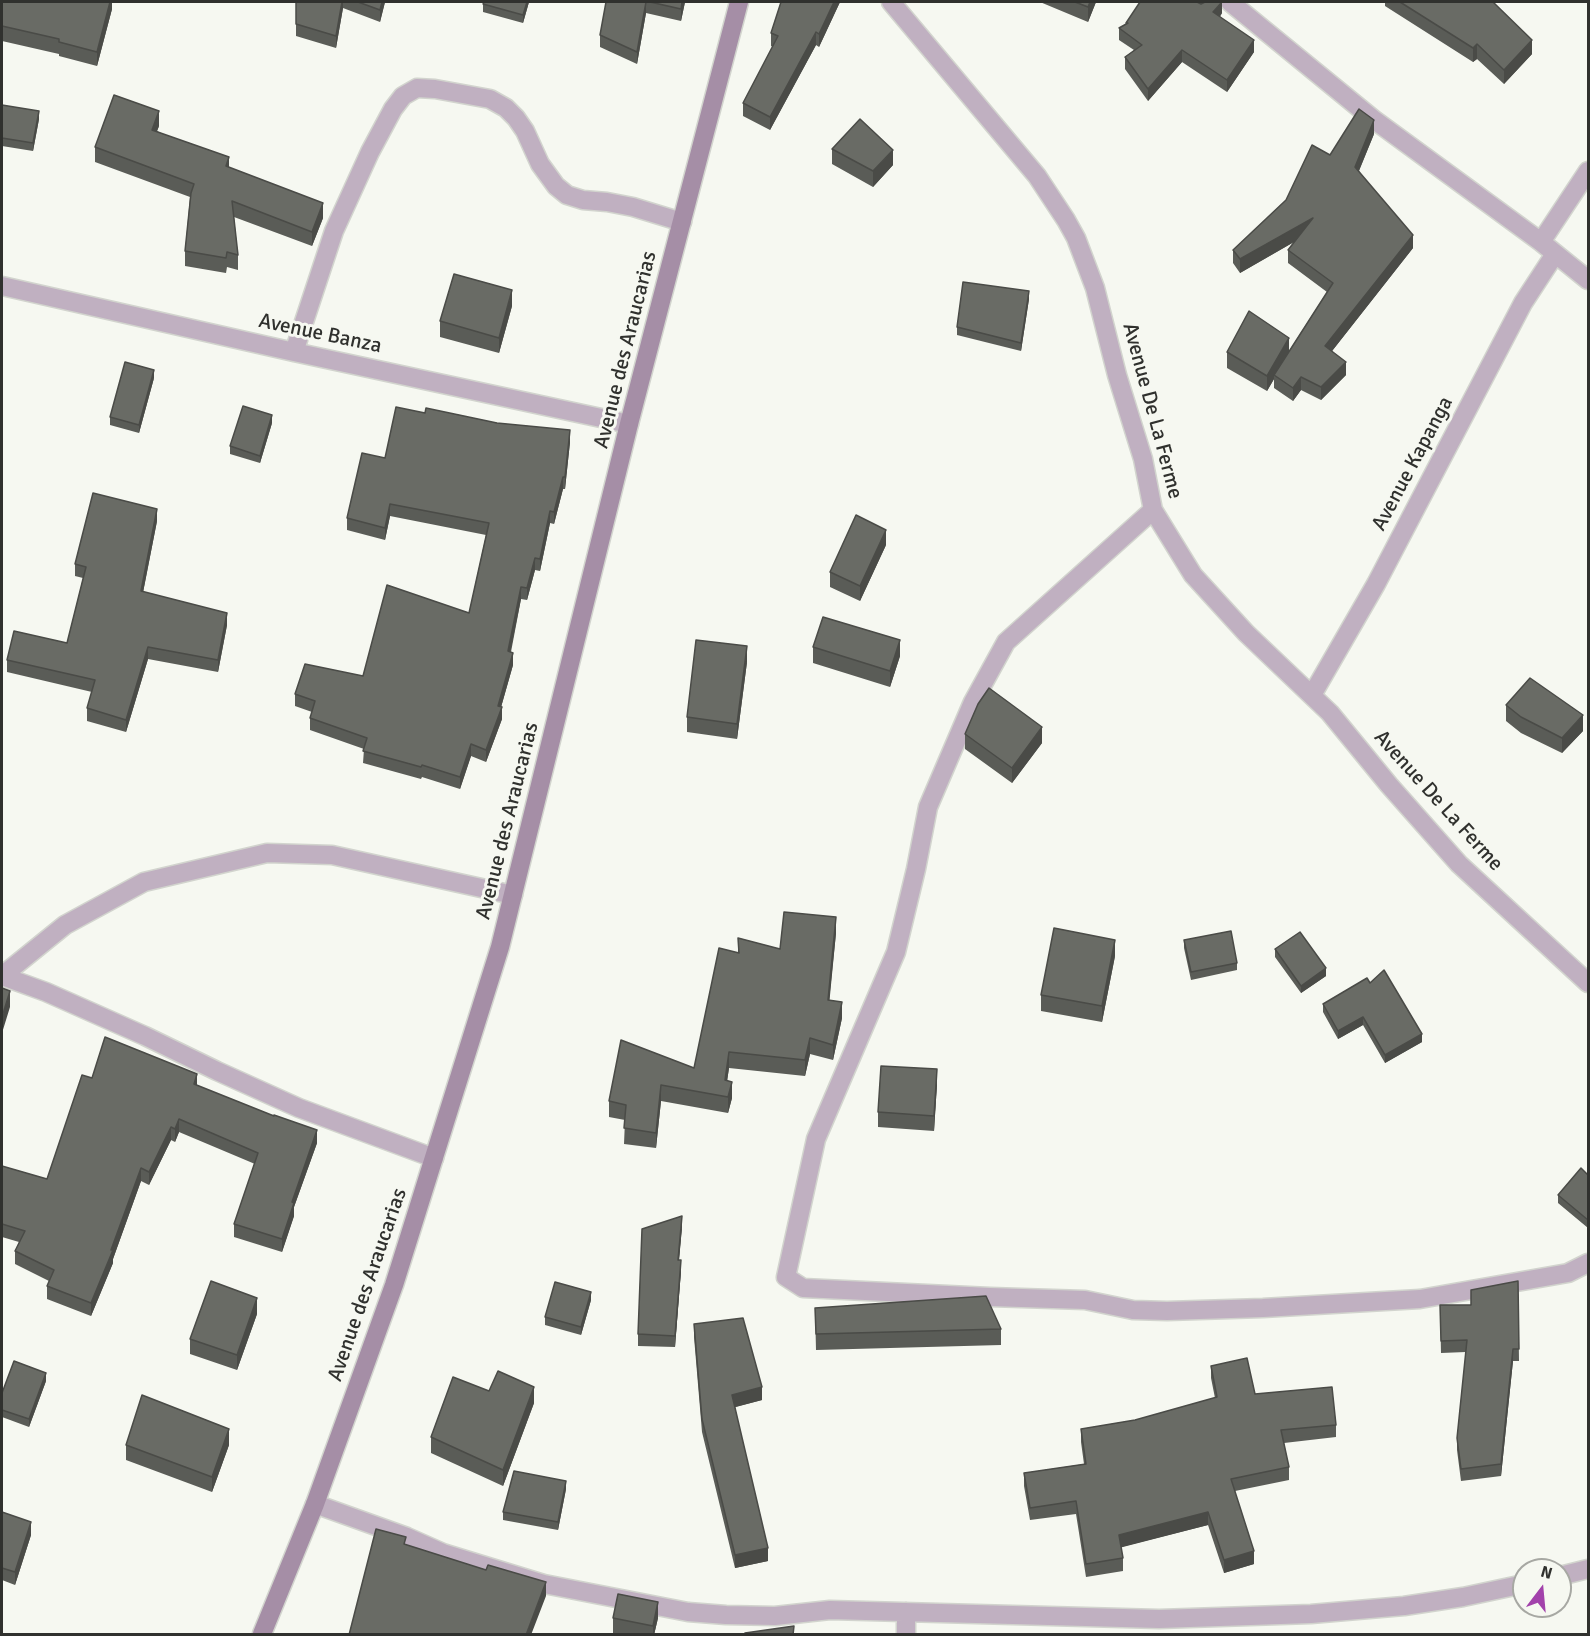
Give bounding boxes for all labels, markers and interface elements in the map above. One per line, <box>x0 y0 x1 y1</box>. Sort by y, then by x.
street label: Avenue des Araucarias <box>589 249 663 451</box>
street label: Avenue Banza <box>256 309 384 359</box>
street label: Avenue De La Ferme <box>1116 320 1188 502</box>
street label: Avenue Kapanga <box>1367 393 1459 535</box>
street label: Avenue des Araucarias <box>471 720 545 922</box>
street label: Avenue De La Ferme <box>1368 725 1508 877</box>
street label: Avenue des Araucarias <box>323 1185 413 1385</box>
north arrow <box>1512 1558 1572 1618</box>
text: N <box>1538 1561 1555 1584</box>

